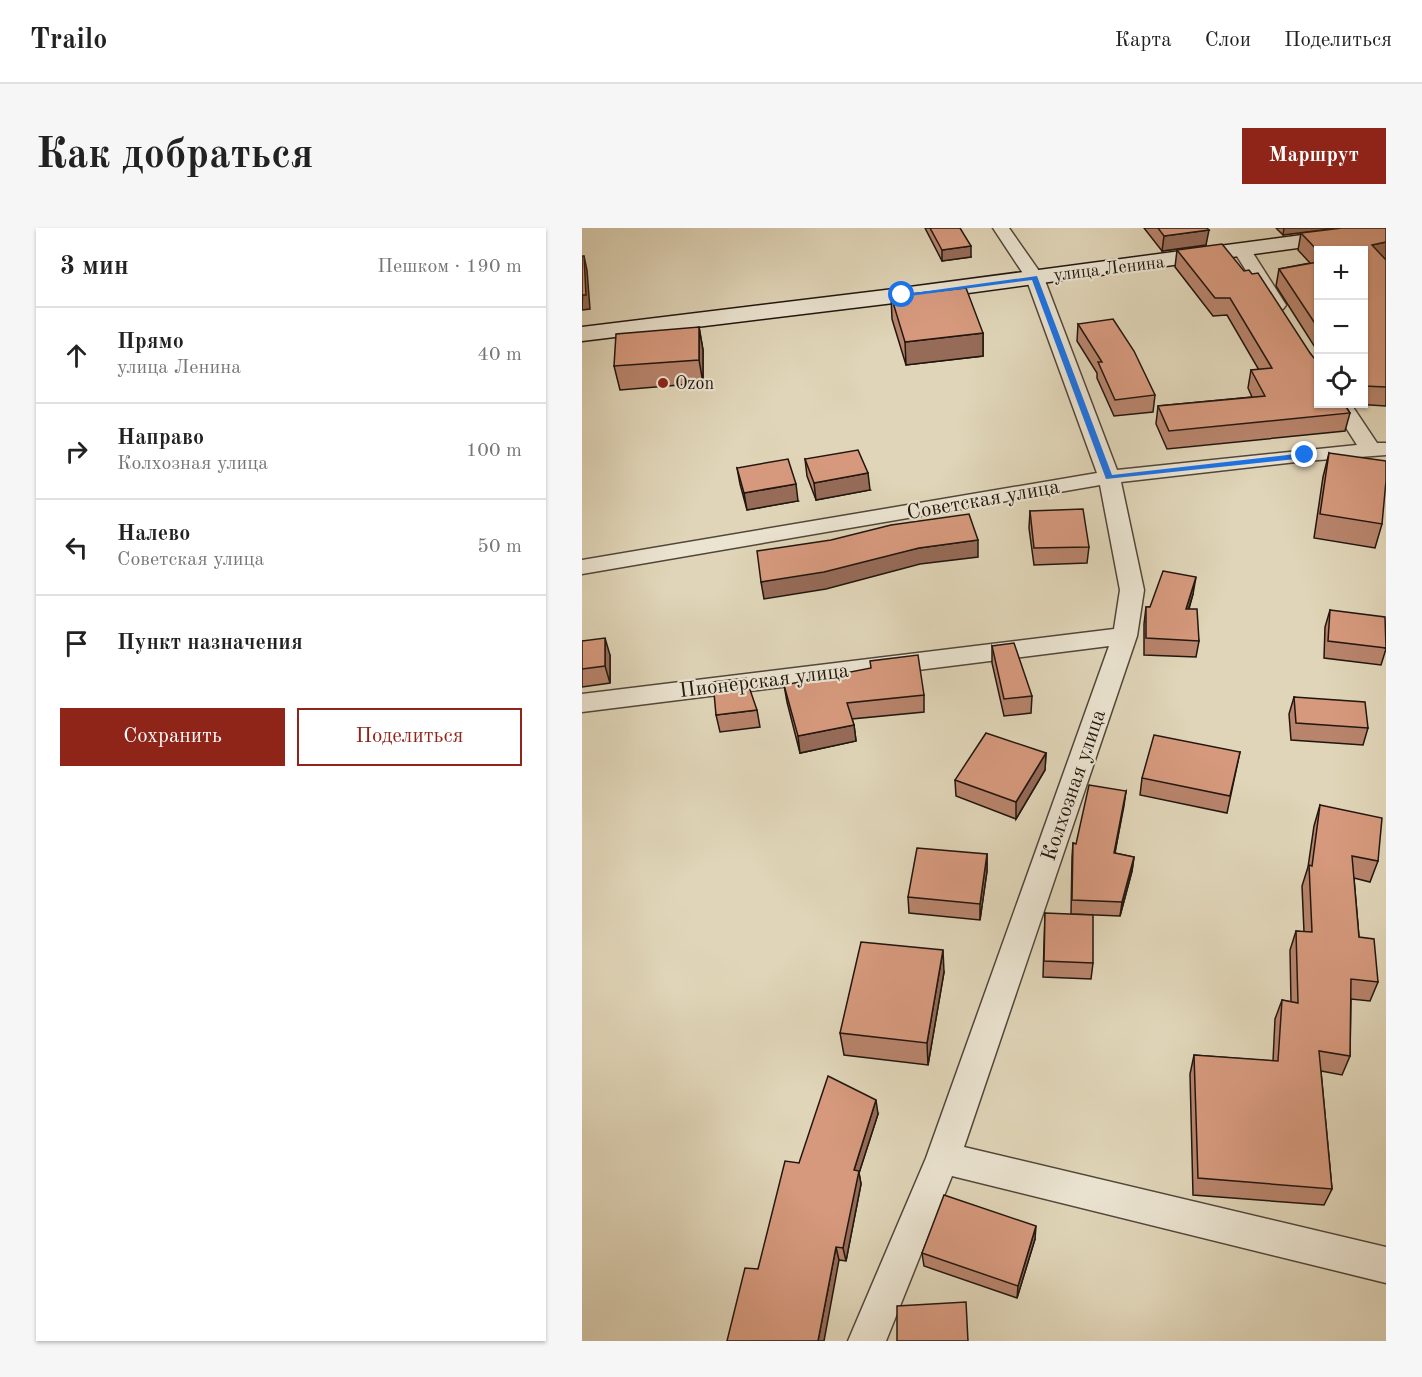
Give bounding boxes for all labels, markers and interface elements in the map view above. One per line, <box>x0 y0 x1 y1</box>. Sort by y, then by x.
text: Trailo <box>30 27 107 55</box>
text: Карта <box>1115 30 1172 51</box>
text: Слои <box>1205 30 1251 51</box>
text: Поделиться <box>1284 30 1392 51</box>
button: Маршрут <box>1242 128 1386 184</box>
text: Как добраться <box>36 135 313 177</box>
map controls <box>1314 246 1368 408</box>
button: + <box>1314 246 1368 300</box>
street label: улица Ленина <box>1053 253 1166 285</box>
text: 3 мин <box>60 254 129 280</box>
text: Пешком · 190 m <box>377 257 522 277</box>
route start <box>888 281 914 307</box>
button: − <box>1314 300 1368 354</box>
text: Прямо <box>117 331 184 353</box>
icon: ahead <box>60 339 93 372</box>
text: 40 m <box>477 345 522 365</box>
button: locate <box>1314 354 1368 408</box>
text: улица Ленина <box>117 358 241 378</box>
place label: Ozon <box>675 375 714 393</box>
marker: Ozon <box>656 376 670 390</box>
text: Направо <box>117 427 204 449</box>
icon: right <box>60 435 93 468</box>
text: 100 m <box>466 441 522 461</box>
route end <box>1291 441 1317 467</box>
text: Колхозная улица <box>117 454 268 474</box>
street label: Советская улица <box>905 477 1061 524</box>
text: Налево <box>117 523 190 545</box>
icon: left <box>60 531 93 564</box>
text: 50 m <box>477 537 522 557</box>
text: Советская улица <box>117 550 264 570</box>
icon: arrive <box>60 627 93 660</box>
text: Пункт назначения <box>117 632 303 654</box>
street label: Пионерская улица <box>678 661 850 702</box>
street label: Колхозная улица <box>1039 707 1110 864</box>
button: Сохранить <box>60 708 285 766</box>
button: Поделиться <box>297 708 522 766</box>

